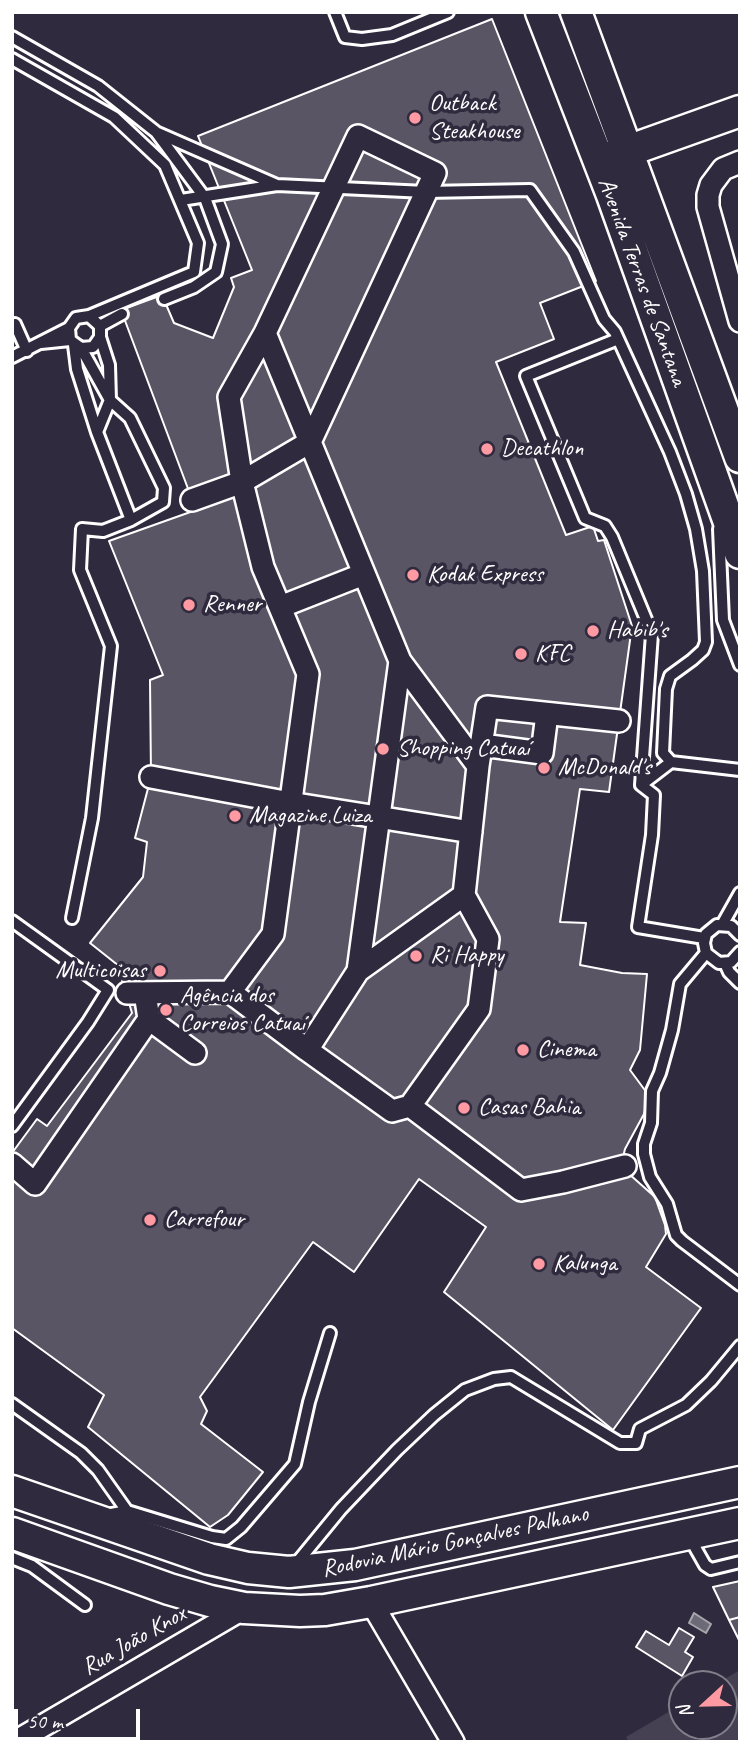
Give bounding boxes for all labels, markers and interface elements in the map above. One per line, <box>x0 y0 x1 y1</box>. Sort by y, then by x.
place label: Outback Steakhouse <box>429 90 520 146</box>
marker: Outback Steakhouse <box>407 110 423 126</box>
street label: Avenida Terras de Santana <box>591 174 693 390</box>
place label: Decathlon <box>501 435 583 463</box>
marker: Decathlon <box>479 441 495 457</box>
place label: Kodak Express <box>427 561 543 589</box>
marker: Kodak Express <box>405 567 421 583</box>
place label: Renner <box>203 591 261 619</box>
marker: Renner <box>181 597 197 613</box>
place label: Habib's <box>607 617 667 645</box>
marker: Habib's <box>585 623 601 639</box>
place label: KFC <box>535 640 570 668</box>
marker: KFC <box>513 646 529 662</box>
place label: Shopping Catuaí <box>397 735 529 763</box>
marker: Shopping Catuaí <box>375 741 391 757</box>
place label: McDonald's <box>558 754 651 782</box>
marker: McDonald's <box>536 760 552 776</box>
place label: Magazine Luiza <box>249 802 371 830</box>
marker: Magazine Luiza <box>227 808 243 824</box>
place label: Ri Happy <box>430 942 504 970</box>
marker: Ri Happy <box>408 948 424 964</box>
place label: Multicoisas <box>55 957 146 985</box>
marker: Multicoisas <box>152 963 168 979</box>
place label: Agência dos Correios Catuaí <box>180 982 305 1038</box>
marker: Agência dos Correios Catuaí <box>158 1002 174 1018</box>
place label: Cinema <box>537 1036 596 1064</box>
marker: Cinema <box>515 1042 531 1058</box>
place label: Casas Bahia <box>478 1094 580 1122</box>
marker: Casas Bahia <box>456 1100 472 1116</box>
place label: Carrefour <box>164 1206 244 1234</box>
marker: Carrefour <box>142 1212 158 1228</box>
place label: Kalunga <box>553 1250 617 1278</box>
marker: Kalunga <box>531 1256 547 1272</box>
street label: Rodovia Mário Gonçalves Palhano <box>319 1500 591 1584</box>
street label: Rua João Knox <box>77 1600 191 1682</box>
north arrow <box>668 1670 738 1740</box>
scale bar <box>18 1694 144 1738</box>
text: N <box>672 1702 699 1722</box>
text: 50 m <box>27 1708 63 1734</box>

